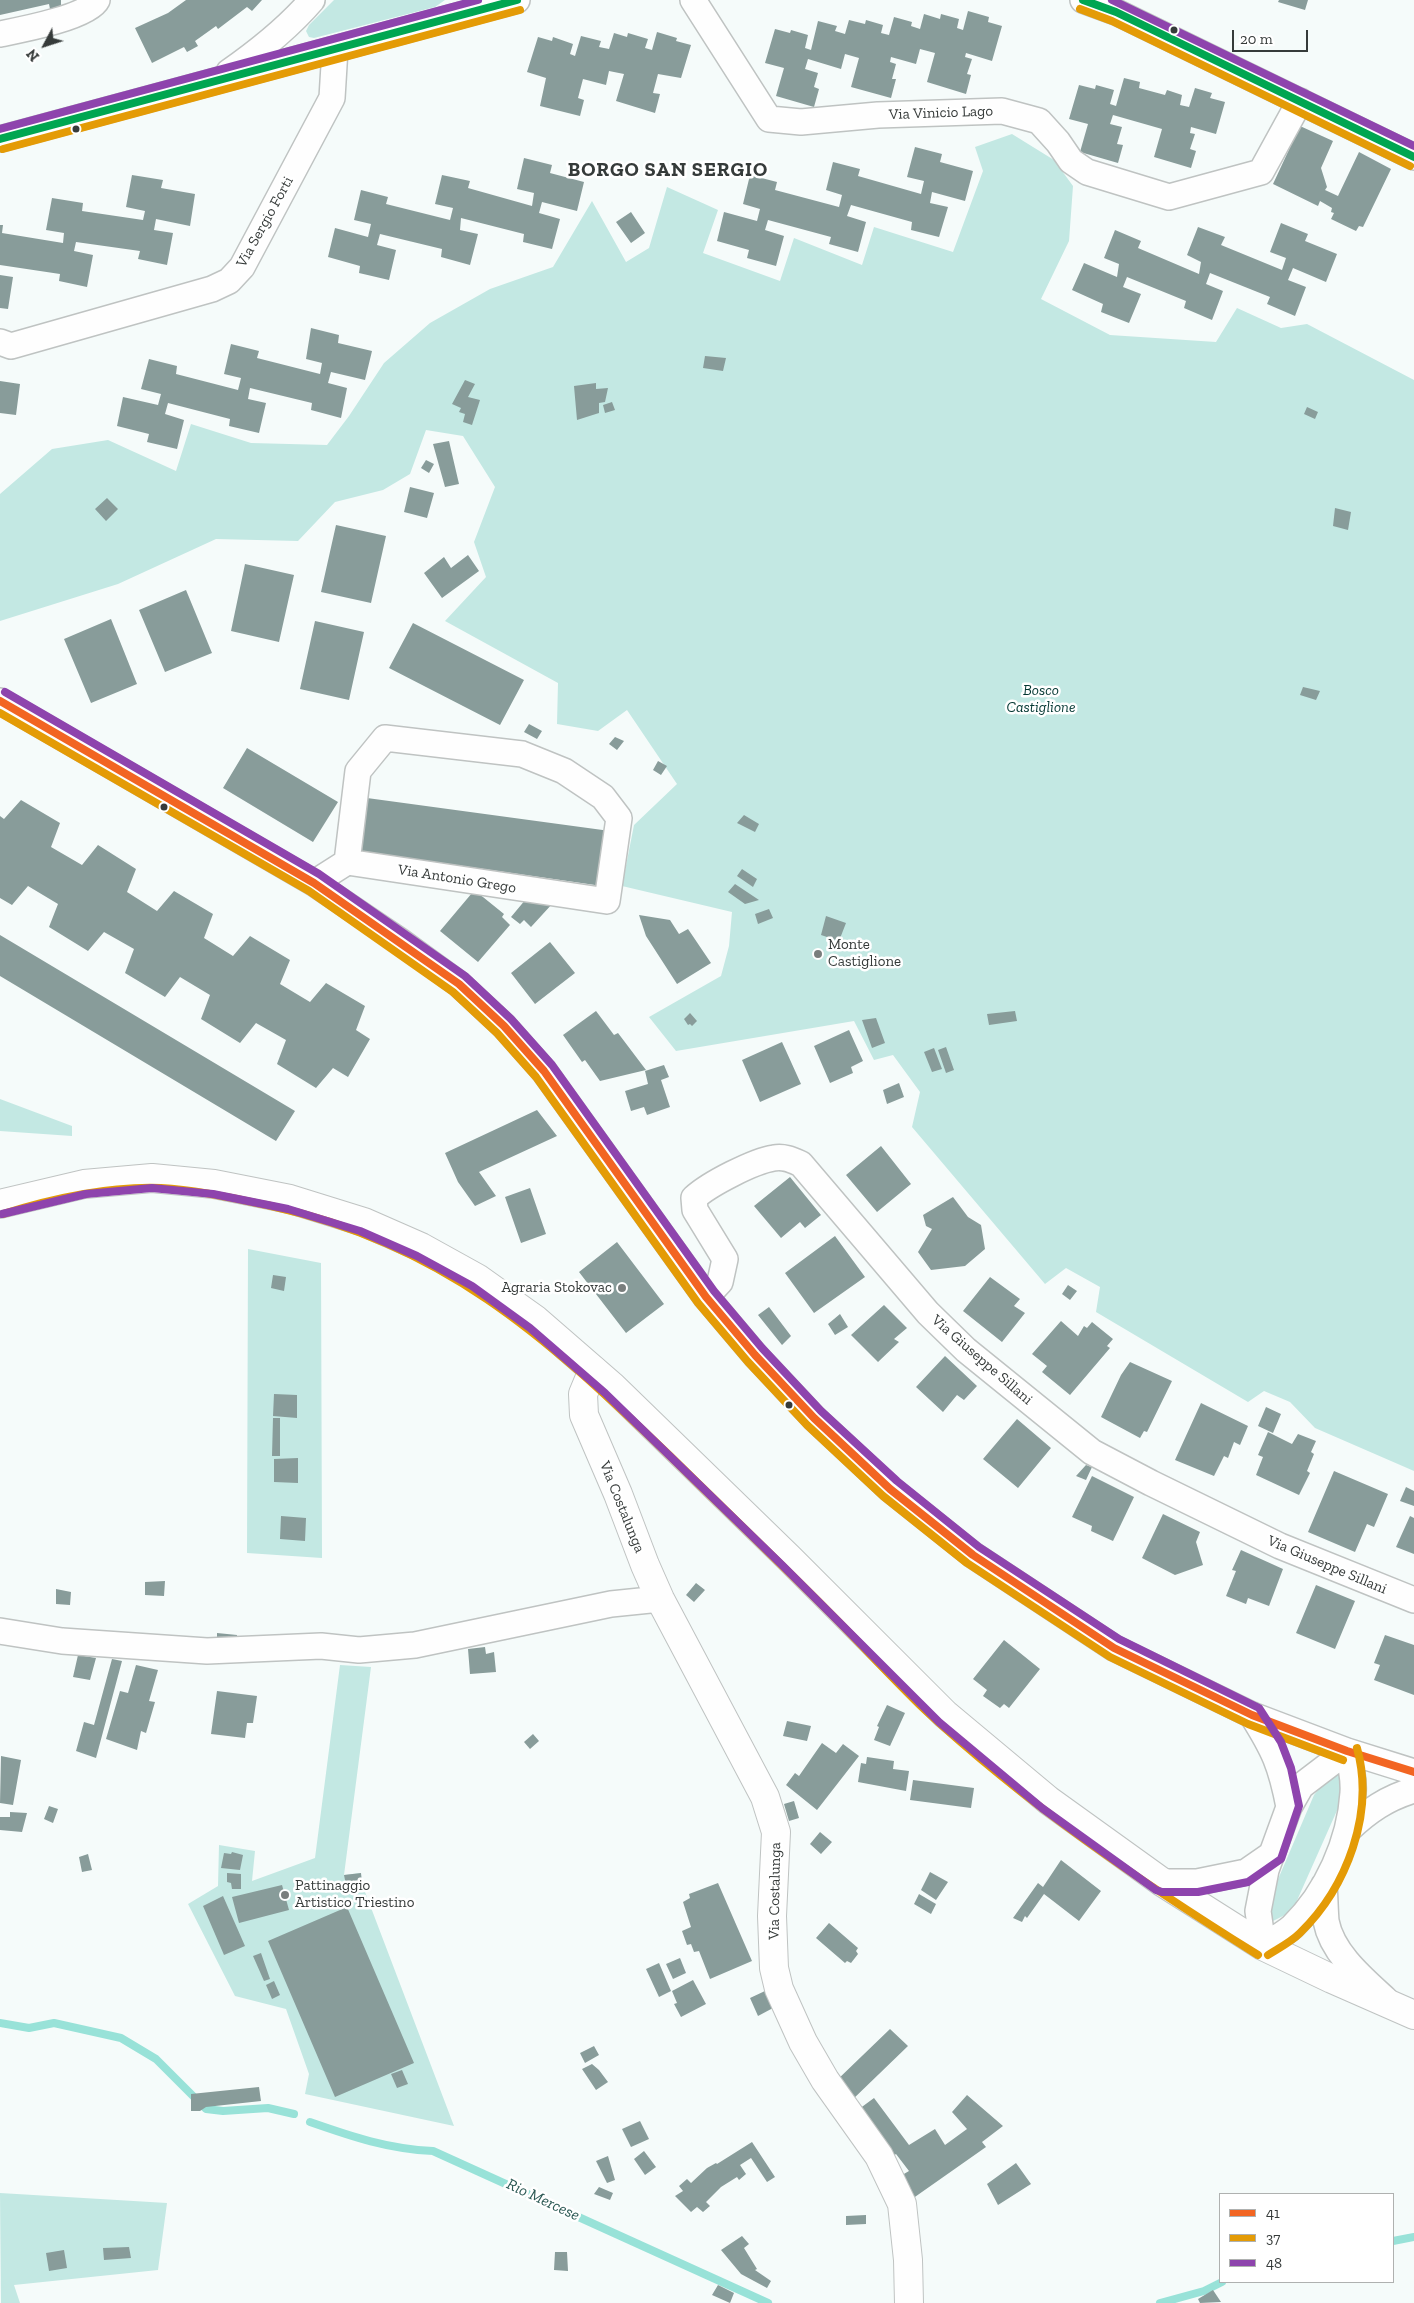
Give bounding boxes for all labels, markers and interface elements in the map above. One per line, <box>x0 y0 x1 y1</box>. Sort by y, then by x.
north arrow <box>20 20 70 70</box>
scale bar <box>1234 20 1310 52</box>
unlabelled marker <box>1169 25 1179 35</box>
text: 20 m <box>1240 30 1273 48</box>
text: N <box>23 45 43 65</box>
street label: Via Vinicio Lago <box>889 102 993 124</box>
unlabelled marker <box>71 124 81 134</box>
district label: BORGO SAN SERGIO <box>566 158 770 182</box>
street label: Via Sergio Forti <box>233 173 297 271</box>
park label: Bosco Castiglione <box>1007 682 1075 717</box>
unlabelled marker <box>159 802 169 812</box>
street label: Via Antonio Grego <box>397 861 517 897</box>
place label: Monte Castiglione <box>828 936 901 971</box>
marker: Monte Castiglione <box>812 948 824 960</box>
place label: Agraria Stokovac <box>502 1279 612 1297</box>
marker: Agraria Stokovac <box>616 1282 628 1294</box>
street label: Via Giuseppe Sillani <box>928 1311 1036 1409</box>
unlabelled marker <box>784 1400 794 1410</box>
street label: Via Costalunga <box>595 1458 649 1556</box>
street label: Via Giuseppe Sillani <box>1265 1532 1389 1598</box>
street label: Via Costalunga <box>765 1842 785 1940</box>
place label: Pattinaggio Artistico Triestino <box>295 1877 414 1912</box>
marker: Pattinaggio Artistico Triestino <box>279 1889 291 1901</box>
water label: Rio Mercese <box>503 2175 583 2225</box>
legend <box>1219 2193 1394 2283</box>
text: 41 <box>1266 2204 1280 2222</box>
text: 37 <box>1266 2229 1280 2247</box>
text: 48 <box>1266 2254 1282 2272</box>

